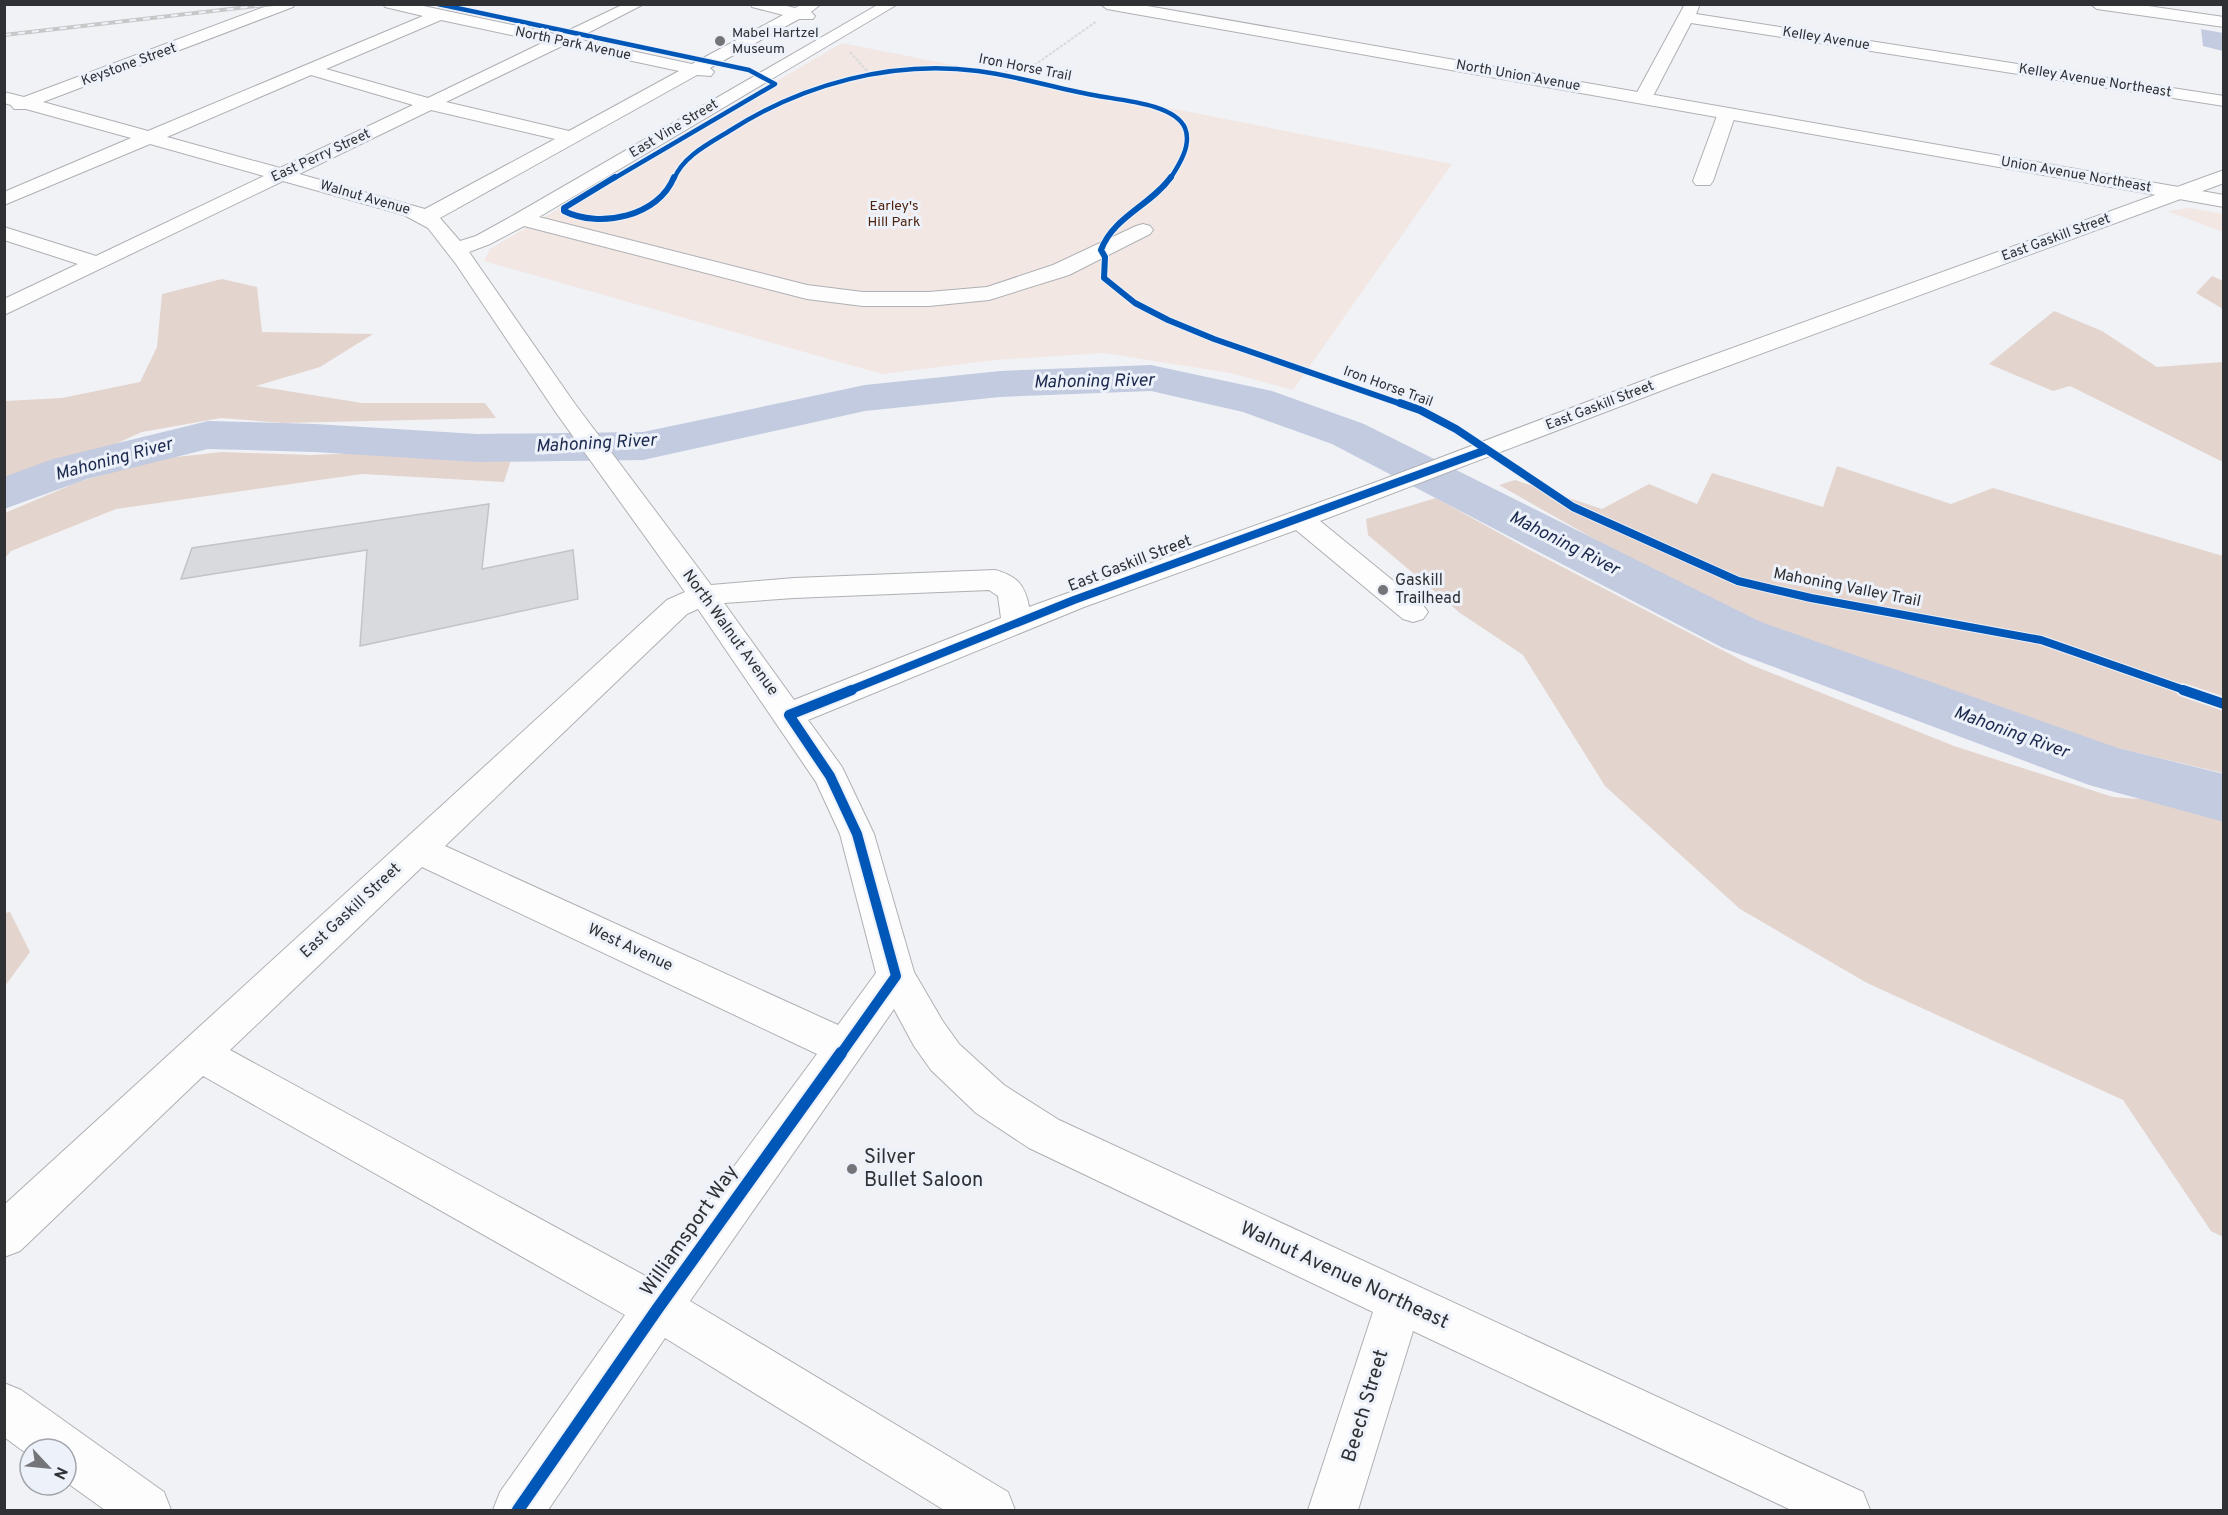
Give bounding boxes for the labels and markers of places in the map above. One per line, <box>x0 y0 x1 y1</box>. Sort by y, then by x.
place label: Mabel Hartzel Museum <box>732 25 819 58</box>
marker: Mabel Hartzel Museum <box>713 34 727 48</box>
place label: Gaskill Trailhead <box>1395 571 1461 609</box>
marker: Gaskill Trailhead <box>1376 583 1390 597</box>
place label: Silver Bullet Saloon <box>864 1145 983 1194</box>
marker: Silver Bullet Saloon <box>845 1162 859 1176</box>

